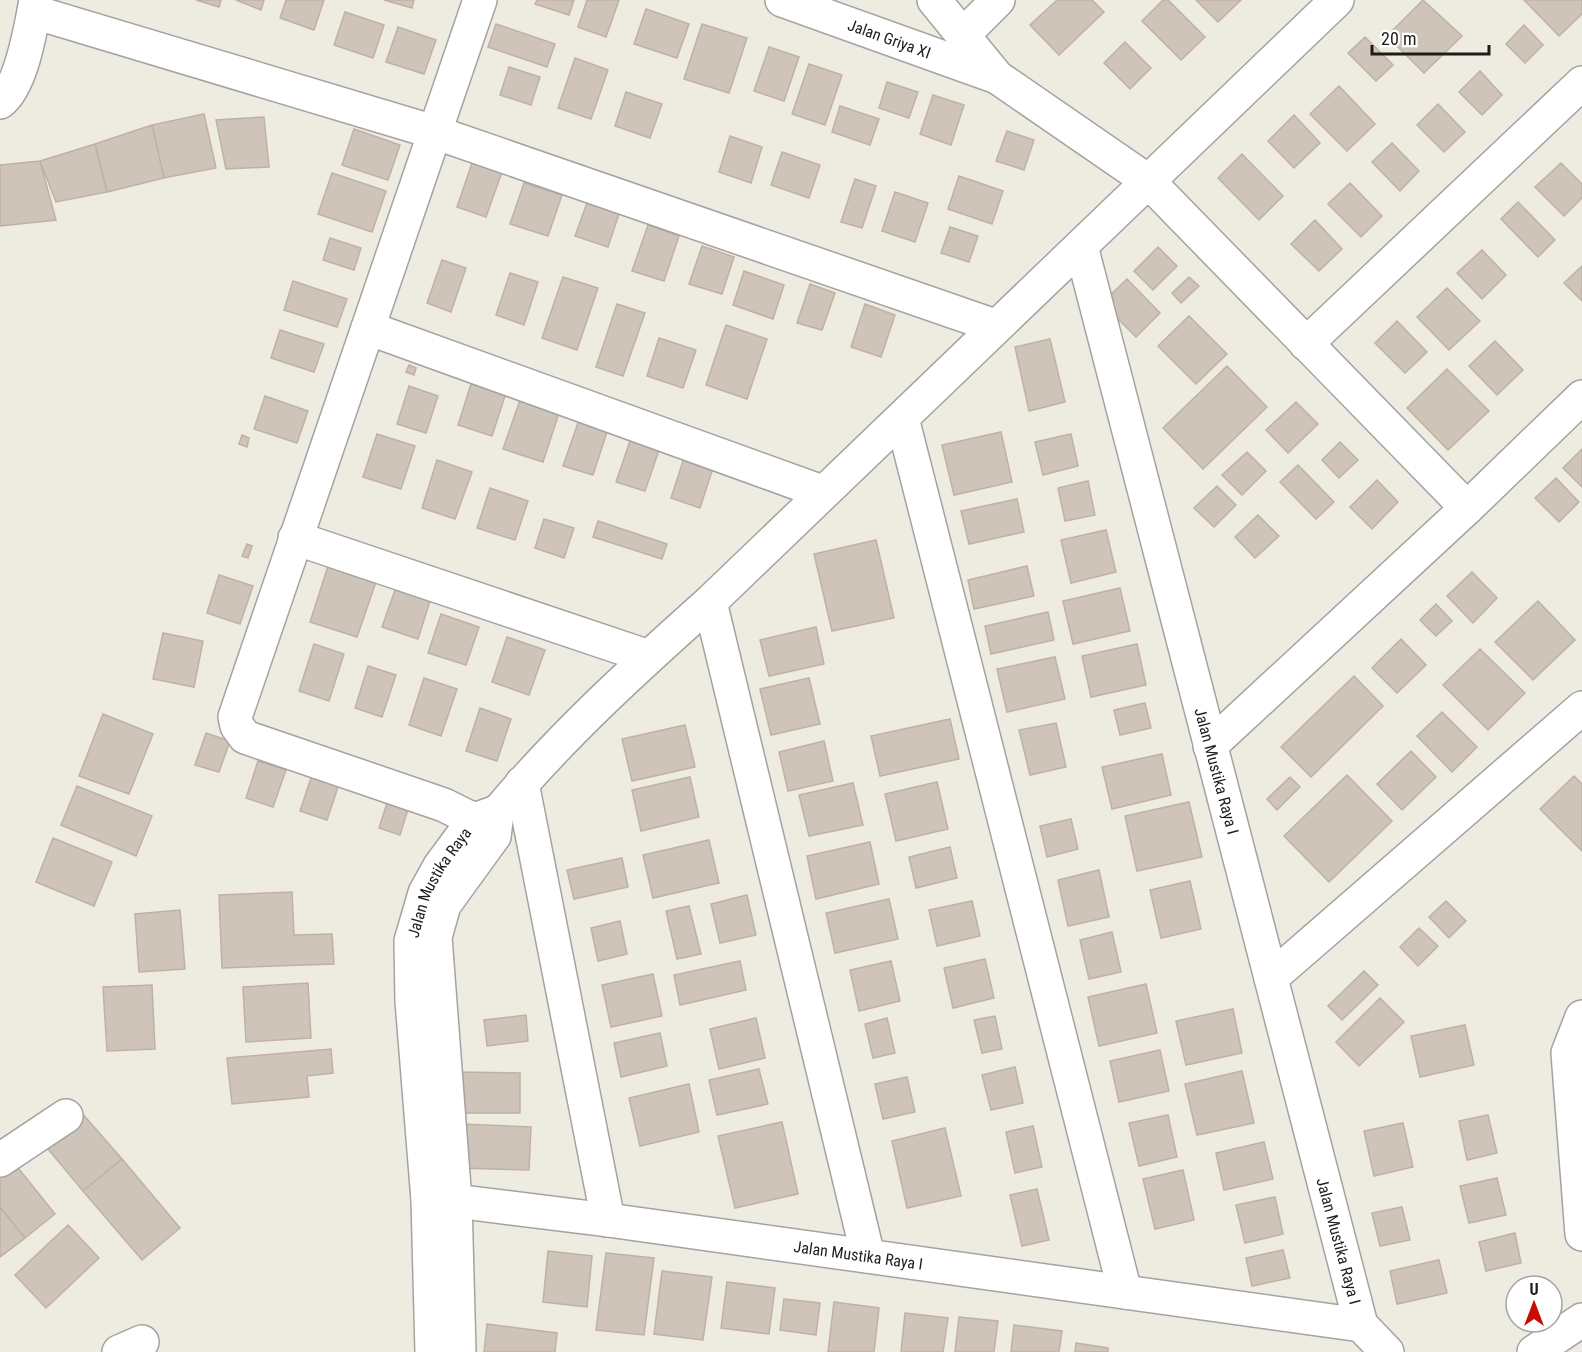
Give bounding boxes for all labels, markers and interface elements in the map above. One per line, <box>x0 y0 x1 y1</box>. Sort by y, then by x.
street label: Jalan Griya XI <box>845 15 933 63</box>
scale bar <box>1372 18 1489 56</box>
text: 20 m <box>1381 28 1416 49</box>
street label: Jalan Mustika Raya I <box>1190 706 1243 836</box>
street label: Jalan Mustika Raya <box>403 824 475 940</box>
street label: Jalan Mustika Raya I <box>1312 1176 1365 1306</box>
street label: Jalan Mustika Raya I <box>793 1237 924 1274</box>
north arrow <box>1504 1274 1564 1334</box>
text: U <box>1529 1280 1539 1299</box>

